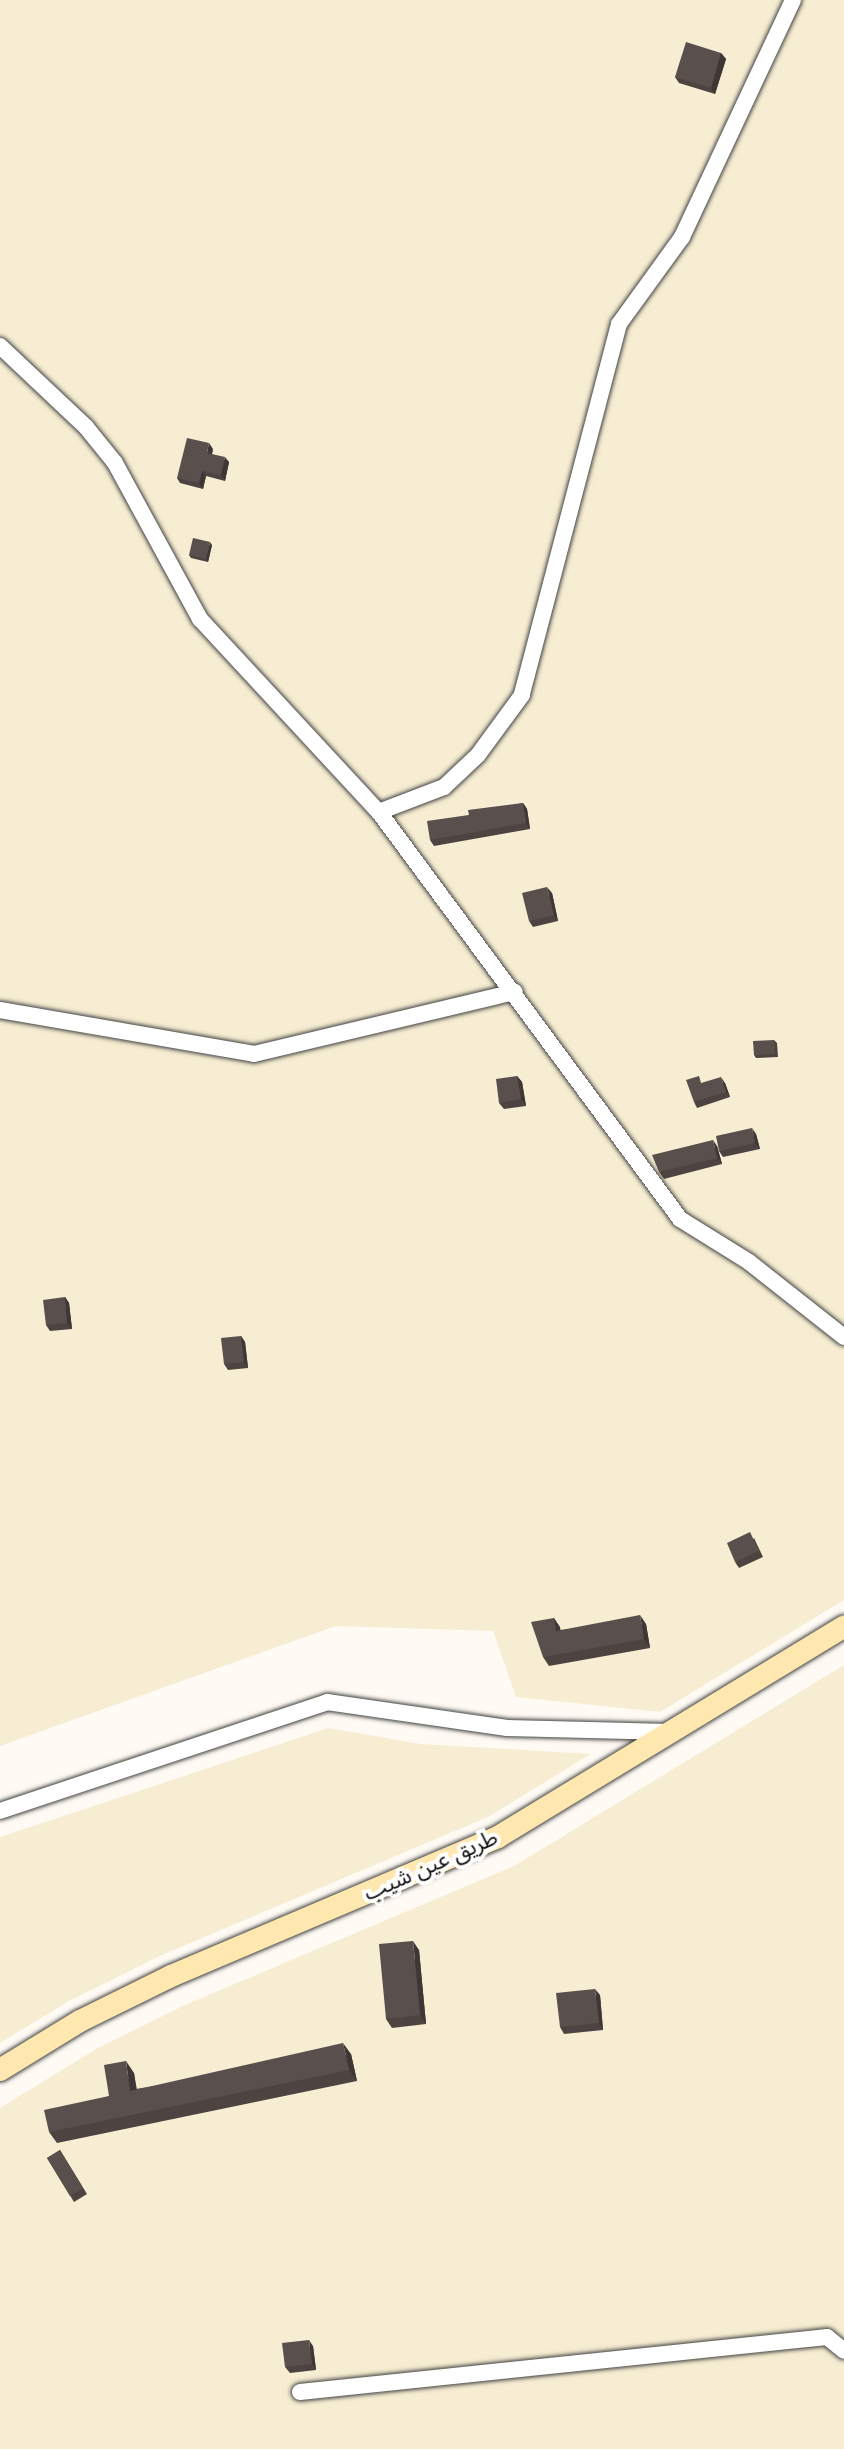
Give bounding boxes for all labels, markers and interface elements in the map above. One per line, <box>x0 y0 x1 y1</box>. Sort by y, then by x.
street label: طريق عين شيب <box>360 1825 502 1907</box>

